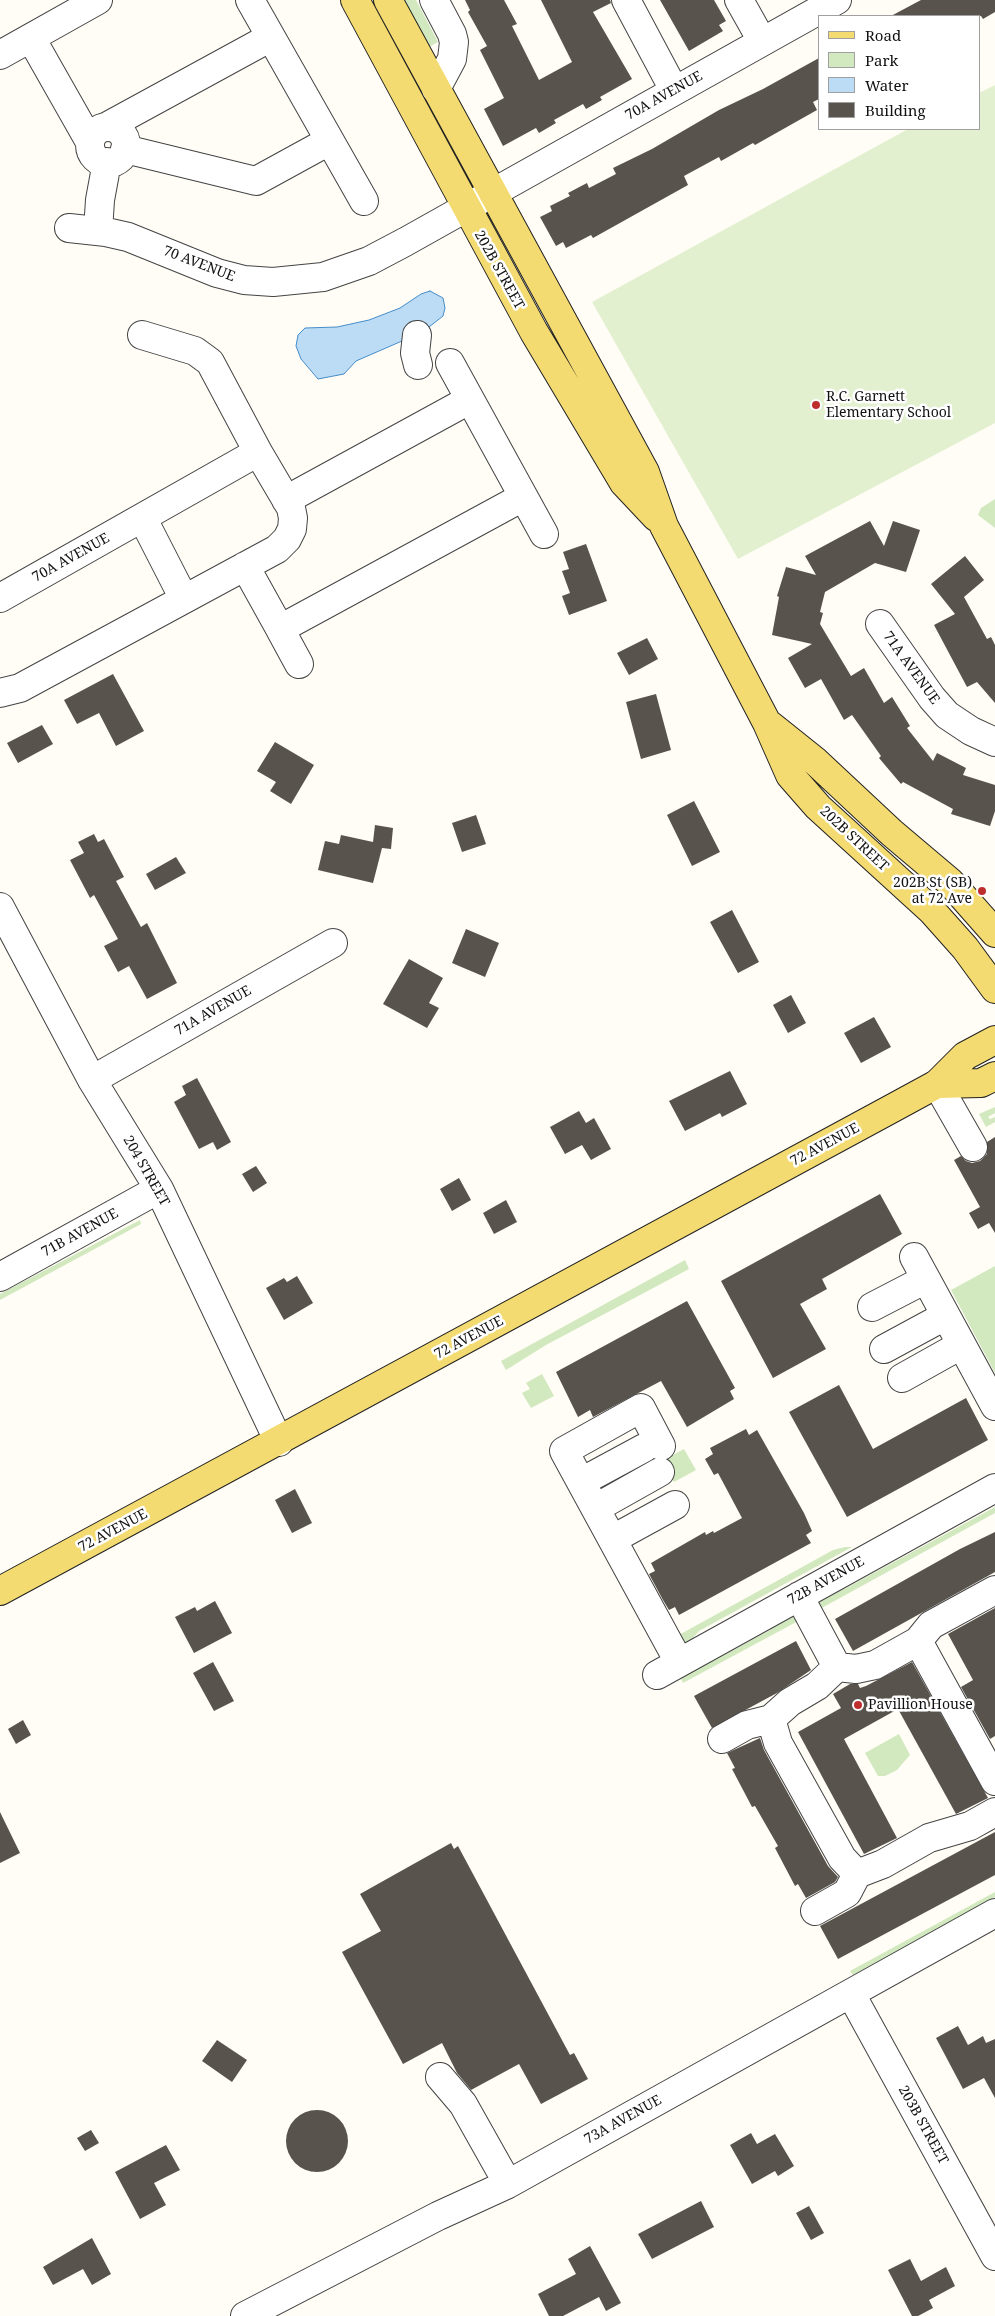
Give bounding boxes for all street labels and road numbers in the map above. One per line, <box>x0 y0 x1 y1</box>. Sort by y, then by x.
street label: 70A AVENUE <box>623 68 705 124</box>
street label: 202B STREET <box>470 228 528 312</box>
street label: 70 AVENUE <box>161 243 237 285</box>
street label: 70A AVENUE <box>30 530 112 586</box>
street label: 71A AVENUE <box>879 628 943 708</box>
street label: 202B STREET <box>816 803 892 875</box>
street label: 71A AVENUE <box>172 982 254 1040</box>
street label: 72 AVENUE <box>788 1120 862 1170</box>
street label: 204 STREET <box>119 1133 173 1209</box>
street label: 71B AVENUE <box>39 1205 121 1261</box>
street label: 72 AVENUE <box>432 1313 506 1363</box>
street label: 72 AVENUE <box>76 1506 150 1556</box>
street label: 72B AVENUE <box>785 1553 867 1609</box>
street label: 203B STREET <box>894 2083 952 2167</box>
street label: 73A AVENUE <box>582 2092 664 2148</box>

